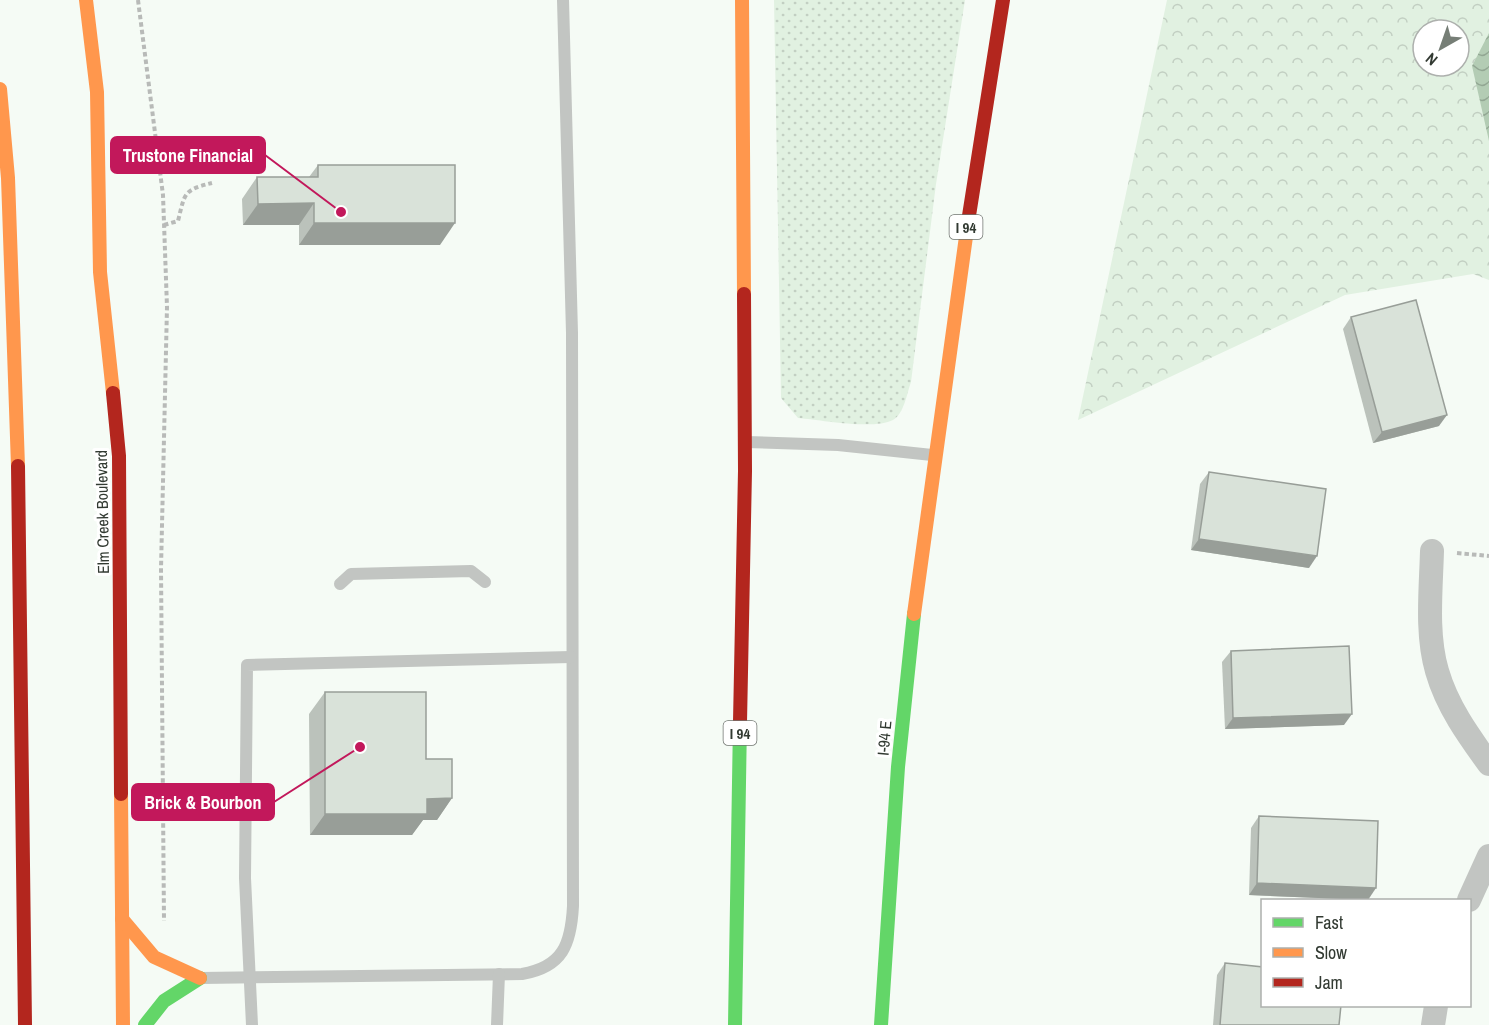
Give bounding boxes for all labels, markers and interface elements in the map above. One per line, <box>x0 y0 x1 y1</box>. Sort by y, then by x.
north arrow <box>1411 18 1471 78</box>
text: N <box>1421 48 1442 71</box>
callout: Trustone Financial <box>111 137 265 173</box>
text: Trustone Financial <box>123 143 253 168</box>
road number: I 94 <box>950 215 982 239</box>
street label: Elm Creek Boulevard <box>90 450 114 574</box>
street label: I-94 E <box>872 720 896 756</box>
road number: I 94 <box>724 721 756 745</box>
callout: Brick & Bourbon <box>132 784 274 820</box>
text: Brick & Bourbon <box>144 790 262 815</box>
legend <box>1261 899 1471 1007</box>
text: Fast <box>1315 910 1343 935</box>
text: Slow <box>1315 940 1347 965</box>
text: Jam <box>1315 970 1343 995</box>

